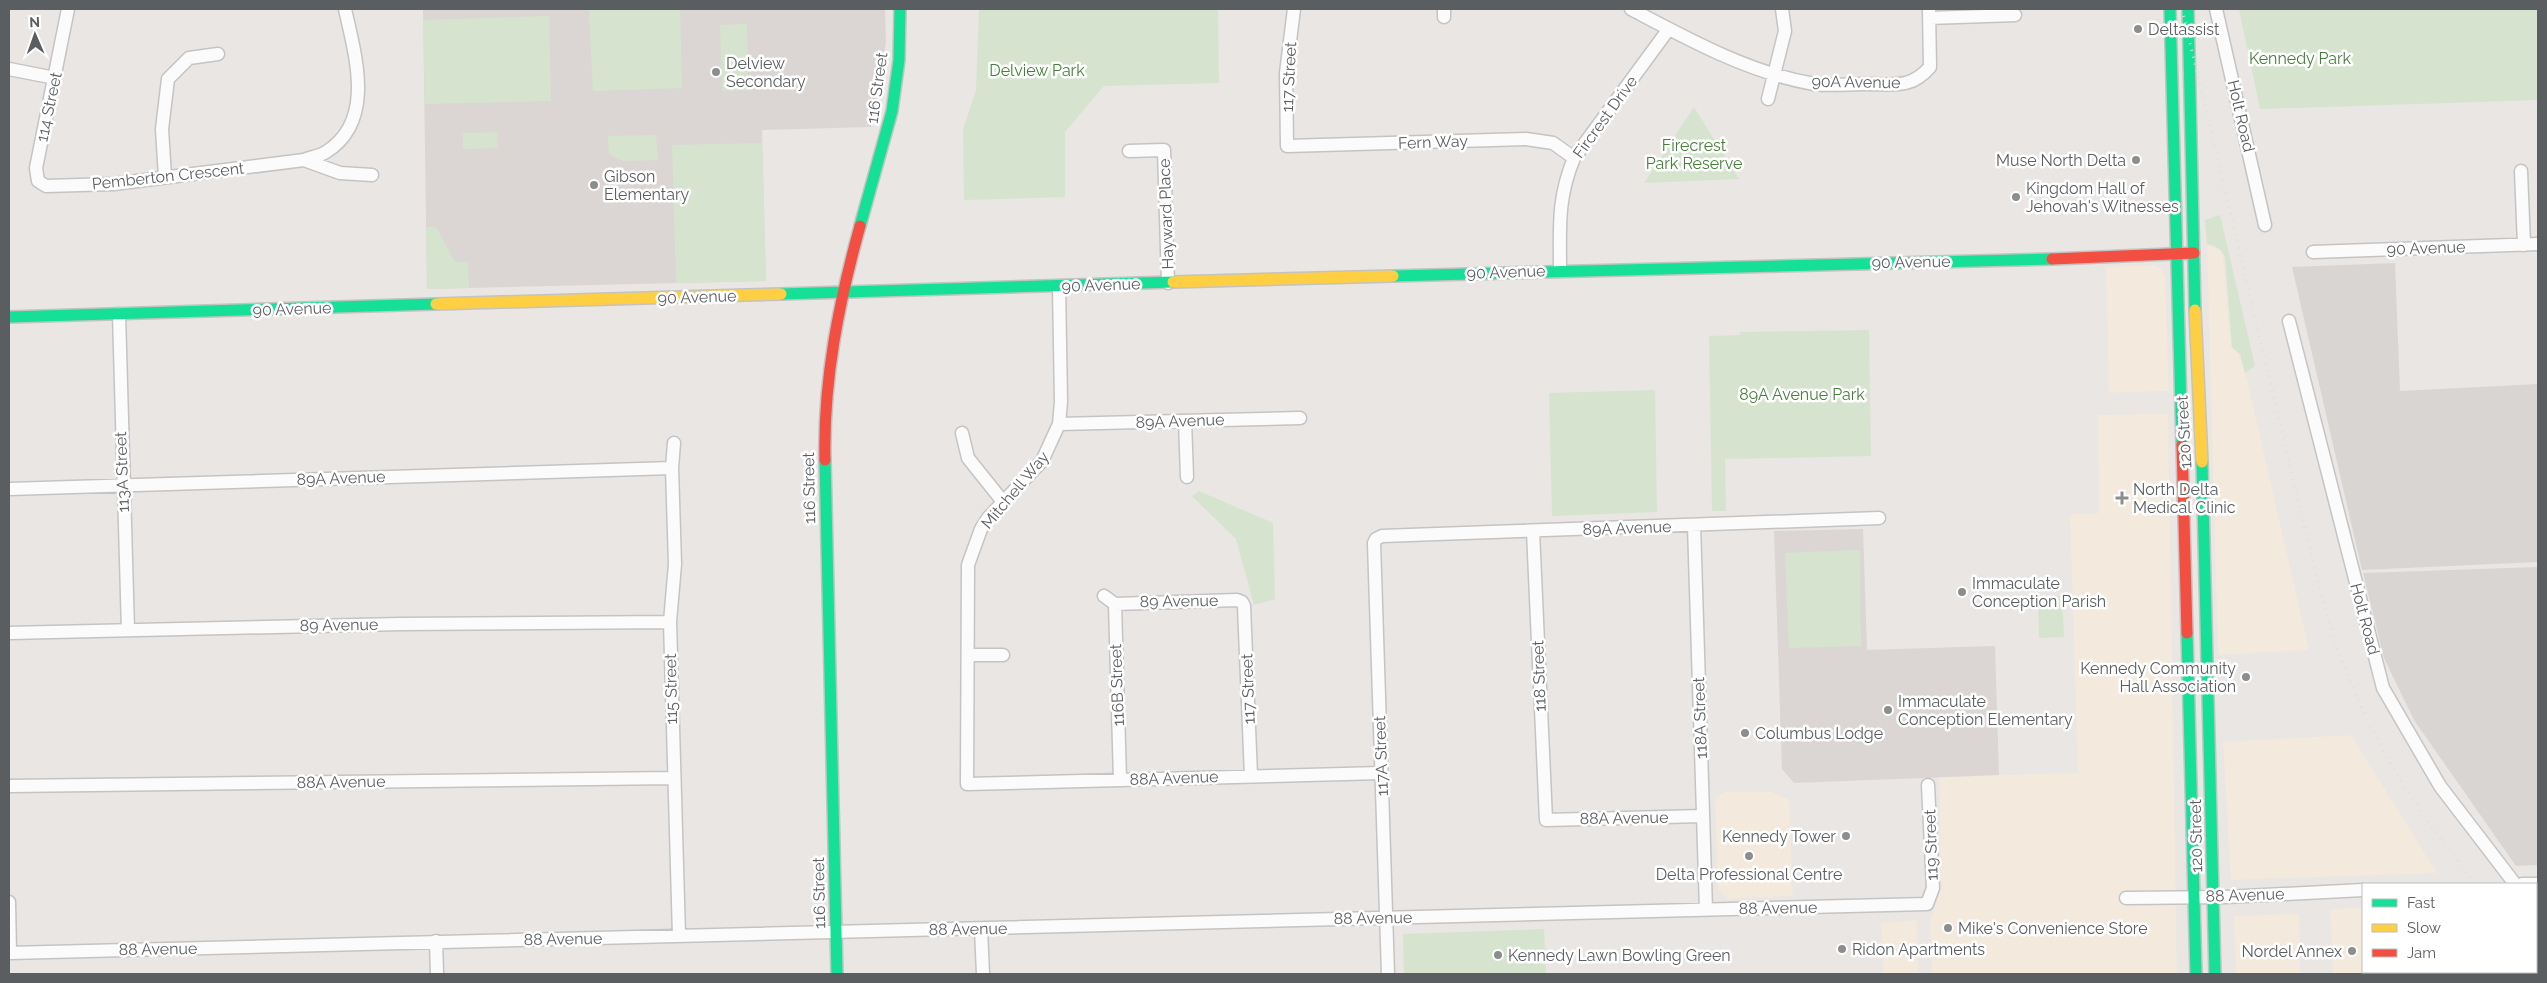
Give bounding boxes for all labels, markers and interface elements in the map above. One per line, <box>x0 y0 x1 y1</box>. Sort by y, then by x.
north arrow <box>10 10 60 60</box>
text: N <box>29 14 40 30</box>
place label: Deltassist <box>2148 20 2220 39</box>
marker: Deltassist <box>2132 23 2144 35</box>
street label: 117 Street <box>1278 41 1300 113</box>
park label: Kennedy Park <box>2249 49 2352 68</box>
street label: 116 Street <box>863 51 891 125</box>
place label: Delview Secondary <box>726 54 806 91</box>
park label: Delview Park <box>989 61 1085 80</box>
marker: Delview Secondary <box>710 66 722 78</box>
street label: 114 Street <box>32 70 66 144</box>
street label: Fircrest Drive <box>1569 72 1641 162</box>
street label: 90A Avenue <box>1811 72 1901 92</box>
street label: Holt Road <box>2223 78 2259 154</box>
street label: Fern Way <box>1398 131 1469 153</box>
park label: Firecrest Park Reserve <box>1646 136 1742 173</box>
place label: Muse North Delta <box>1996 151 2126 170</box>
marker: Muse North Delta <box>2130 154 2142 166</box>
street label: Pemberton Crescent <box>91 158 246 193</box>
street label: Hayward Place <box>1155 158 1177 270</box>
place label: Gibson Elementary <box>604 167 690 204</box>
marker: Gibson Elementary <box>588 179 600 191</box>
place label: Kingdom Hall of Jehovah's Witnesses <box>2026 179 2179 216</box>
marker: Kingdom Hall of Jehovah's Witnesses <box>2010 191 2022 203</box>
street label: 90 Avenue <box>2386 237 2466 259</box>
street label: 90 Avenue <box>1871 252 1951 272</box>
street label: 90 Avenue <box>1466 261 1546 283</box>
street label: 90 Avenue <box>1061 274 1141 296</box>
street label: 90 Avenue <box>657 286 737 308</box>
street label: 90 Avenue <box>252 298 332 320</box>
park label: 89A Avenue Park <box>1739 385 1865 404</box>
street label: 120 Street <box>2173 394 2195 469</box>
street label: 89A Avenue <box>1135 410 1225 432</box>
street label: 113A Street <box>111 431 133 513</box>
street label: Mitchell Way <box>977 447 1053 533</box>
street label: 116 Street <box>799 451 819 524</box>
street label: 89A Avenue <box>296 467 386 489</box>
place label: North Delta Medical Clinic <box>2133 480 2236 517</box>
marker: North Delta Medical Clinic <box>2115 491 2129 505</box>
street label: 89A Avenue <box>1582 517 1672 539</box>
place label: Immaculate Conception Parish <box>1972 574 2106 611</box>
street label: Holt Road <box>2346 581 2384 657</box>
marker: Immaculate Conception Parish <box>1956 586 1968 598</box>
street label: 89 Avenue <box>1140 591 1218 611</box>
street label: 89 Avenue <box>300 615 378 635</box>
street label: 118 Street <box>1528 639 1550 712</box>
street label: 116B Street <box>1106 643 1128 727</box>
street label: 115 Street <box>661 653 681 725</box>
street label: 117 Street <box>1237 653 1259 725</box>
place label: Kennedy Community Hall Association <box>2080 659 2236 696</box>
marker: Kennedy Community Hall Association <box>2240 671 2252 683</box>
street label: 118A Street <box>1689 676 1711 759</box>
place label: Immaculate Conception Elementary <box>1898 692 2073 729</box>
marker: Immaculate Conception Elementary <box>1882 704 1894 716</box>
street label: 117A Street <box>1370 715 1392 796</box>
place label: Columbus Lodge <box>1755 724 1883 743</box>
marker: Columbus Lodge <box>1739 727 1751 739</box>
street label: 88A Avenue <box>1129 767 1219 789</box>
street label: 88A Avenue <box>296 772 386 792</box>
street label: 120 Street <box>2186 798 2206 873</box>
street label: 88A Avenue <box>1579 808 1669 828</box>
street label: 119 Street <box>1920 808 1942 881</box>
place label: Kennedy Tower <box>1722 827 1836 846</box>
marker: Kennedy Tower <box>1840 830 1852 842</box>
marker: Delta Professional Centre <box>1743 850 1755 862</box>
street label: 116 Street <box>809 856 829 929</box>
place label: Delta Professional Centre <box>1656 865 1842 884</box>
legend <box>2362 883 2537 973</box>
street label: 88 Avenue <box>2205 884 2285 906</box>
text: Fast <box>2407 894 2435 912</box>
street label: 88 Avenue <box>1738 898 1818 918</box>
street label: 88 Avenue <box>1333 908 1413 928</box>
street label: 88 Avenue <box>928 919 1008 939</box>
place label: Mike's Convenience Store <box>1958 919 2148 938</box>
text: Slow <box>2407 919 2441 937</box>
marker: Mike's Convenience Store <box>1942 922 1954 934</box>
street label: 88 Avenue <box>523 929 603 949</box>
street label: 88 Avenue <box>118 939 198 959</box>
place label: Ridon Apartments <box>1852 940 1985 959</box>
place label: Nordel Annex <box>2241 942 2342 961</box>
marker: Ridon Apartments <box>1836 943 1848 955</box>
text: Jam <box>2407 944 2436 962</box>
marker: Nordel Annex <box>2346 945 2358 957</box>
place label: Kennedy Lawn Bowling Green <box>1508 946 1731 965</box>
marker: Kennedy Lawn Bowling Green <box>1492 949 1504 961</box>

